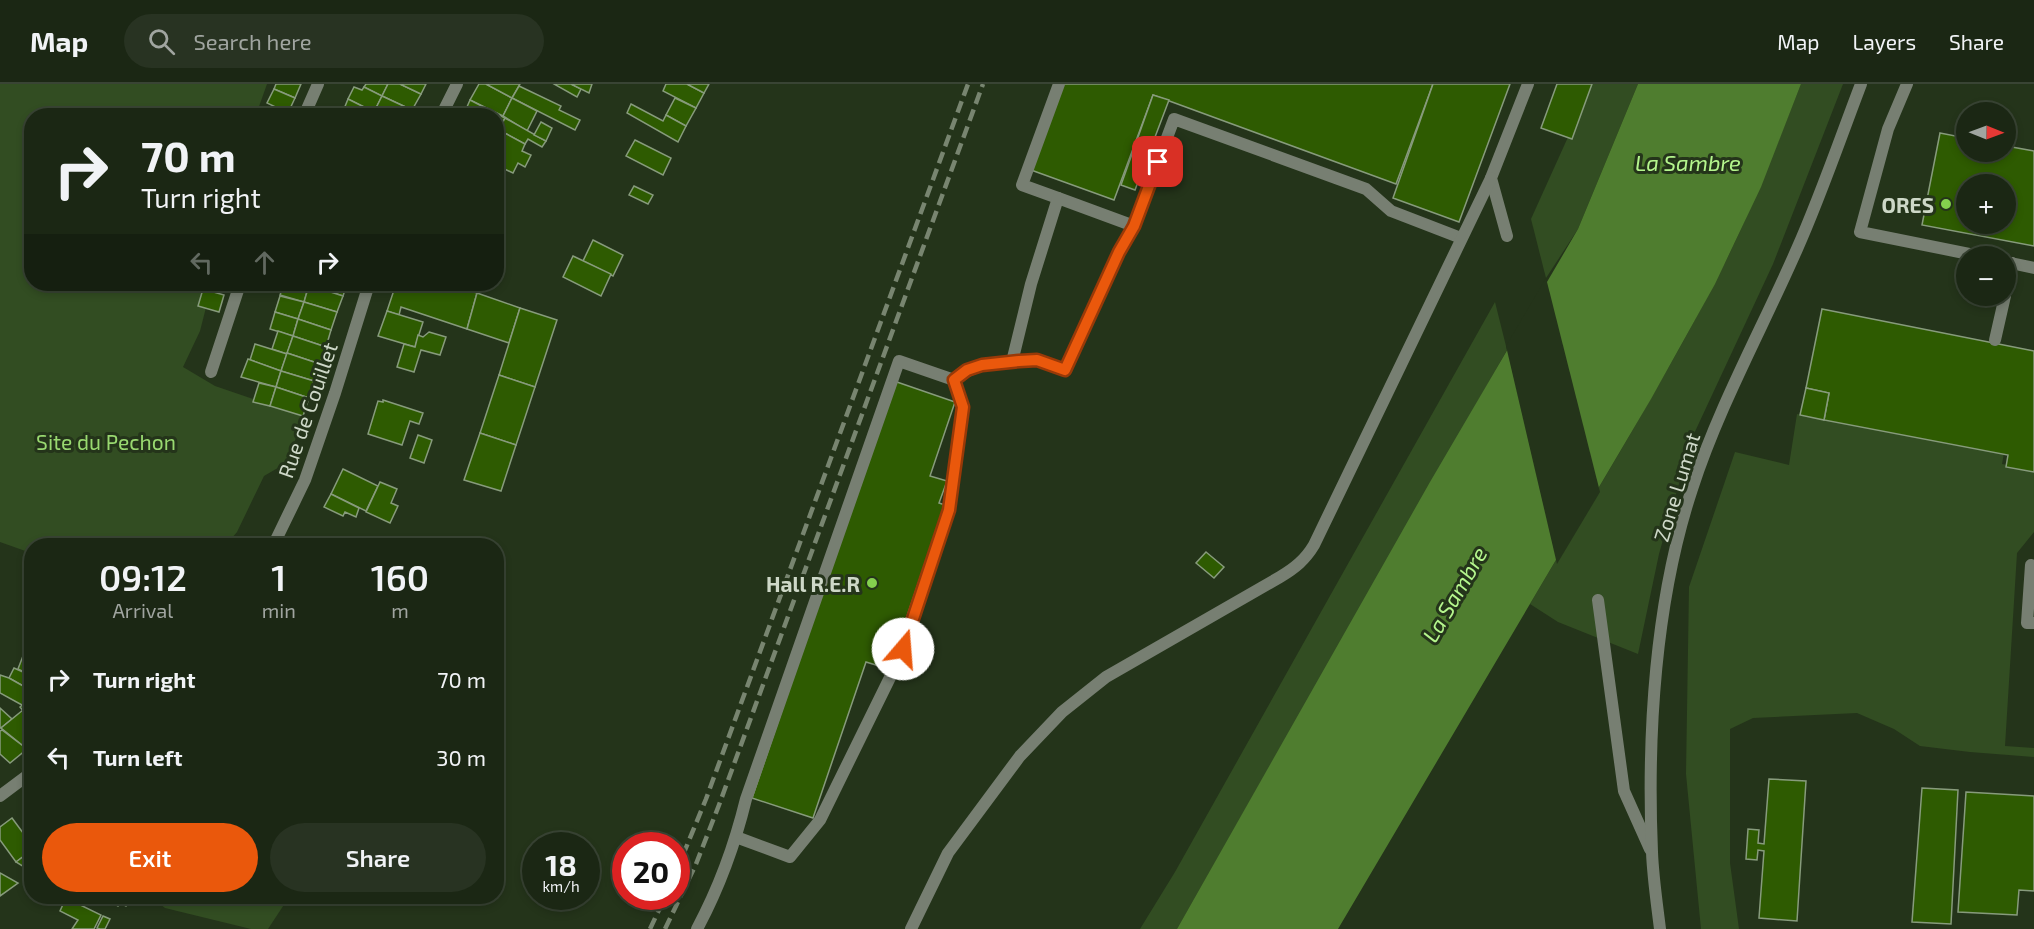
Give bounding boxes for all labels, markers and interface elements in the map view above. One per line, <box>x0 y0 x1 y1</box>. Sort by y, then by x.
search box <box>124 14 544 68</box>
text: Map <box>30 24 88 58</box>
icon: search <box>145 25 178 58</box>
text: Search here <box>193 28 312 54</box>
text: Map <box>1777 29 1819 54</box>
text: Layers <box>1852 29 1916 54</box>
text: Share <box>1949 29 2004 54</box>
north arrow <box>1956 102 2016 162</box>
map controls <box>1956 102 2016 306</box>
text: 70 m <box>141 130 236 180</box>
icon: right <box>42 132 120 210</box>
pin <box>1132 136 1183 187</box>
icon: arrive <box>1141 145 1174 178</box>
water label: La Sambre <box>1635 149 1741 175</box>
button: + <box>1956 174 2016 234</box>
text: Turn right <box>141 181 261 213</box>
place label: ORES <box>1882 192 1934 217</box>
marker: ORES <box>1939 197 1953 211</box>
icon: left <box>185 246 218 279</box>
icon: ahead <box>248 246 281 279</box>
icon: right <box>311 246 344 279</box>
button: − <box>1956 246 2016 306</box>
street label: Rue de Couillet <box>272 339 342 481</box>
park label: Site du Pechon <box>36 429 176 454</box>
street label: Zone Lumat <box>1648 429 1704 545</box>
water label: La Sambre <box>1416 542 1492 646</box>
text: 09:12 <box>99 555 187 598</box>
text: 1 <box>271 555 286 598</box>
text: 160 <box>371 555 429 598</box>
place label: Hall R.E.R <box>766 571 860 596</box>
marker: Hall R.E.R <box>865 576 879 590</box>
text: Arrival <box>112 598 173 622</box>
text: min <box>262 598 296 622</box>
text: m <box>391 598 409 622</box>
position arrow <box>871 617 935 681</box>
icon: right <box>42 663 75 696</box>
text: Turn right <box>93 666 195 692</box>
text: 70 m <box>437 666 486 692</box>
icon: left <box>42 741 75 774</box>
text: Turn left <box>93 744 182 770</box>
text: 30 m <box>436 744 486 770</box>
button: Exit <box>42 823 258 892</box>
button: Share <box>270 823 486 892</box>
speed limit sign: 20 <box>612 832 690 910</box>
text: 18 <box>545 846 577 882</box>
text: km/h <box>542 877 580 895</box>

